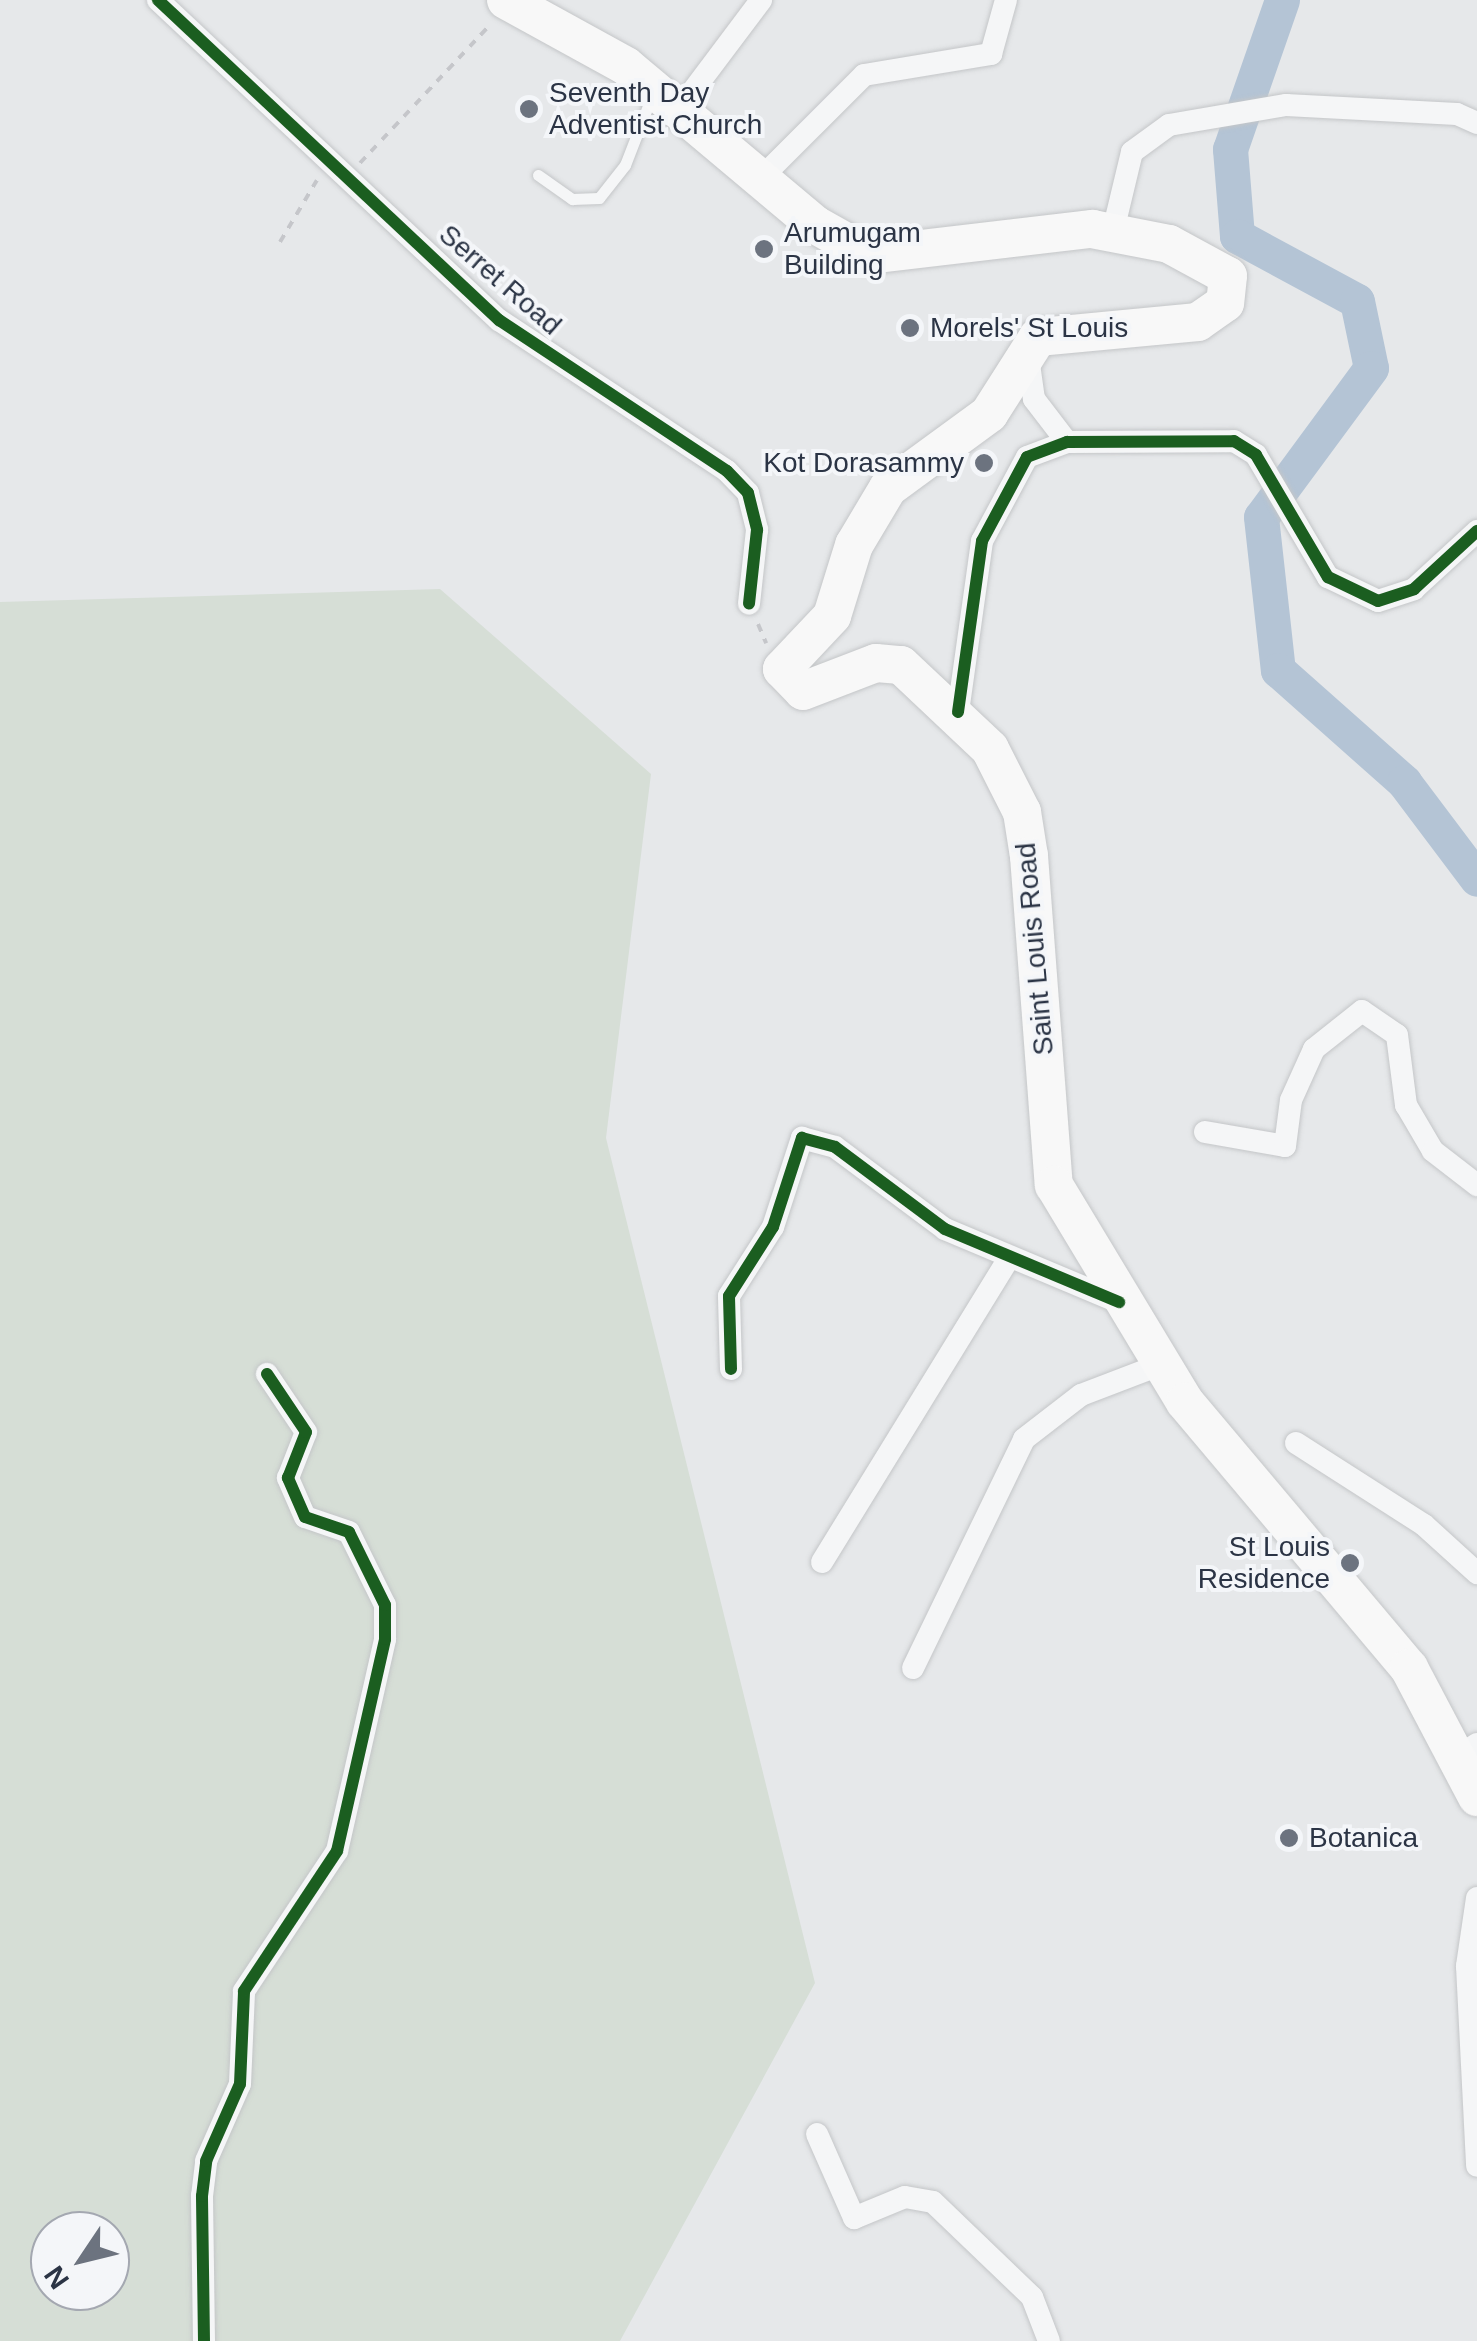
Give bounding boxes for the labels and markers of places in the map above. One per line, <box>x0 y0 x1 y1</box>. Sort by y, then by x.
place label: Seventh Day Adventist Church <box>549 76 762 142</box>
marker: Seventh Day Adventist Church <box>518 98 540 120</box>
place label: Arumugam Building <box>784 216 921 282</box>
marker: Arumugam Building <box>753 238 775 260</box>
place label: Morels' St Louis <box>930 311 1128 345</box>
marker: Morels' St Louis <box>899 317 921 339</box>
place label: Kot Dorasammy <box>763 446 964 480</box>
marker: Kot Dorasammy <box>973 452 995 474</box>
place label: St Louis Residence <box>1198 1530 1330 1596</box>
marker: St Louis Residence <box>1339 1552 1361 1574</box>
place label: Botanica <box>1309 1821 1418 1855</box>
marker: Botanica <box>1278 1827 1300 1849</box>

